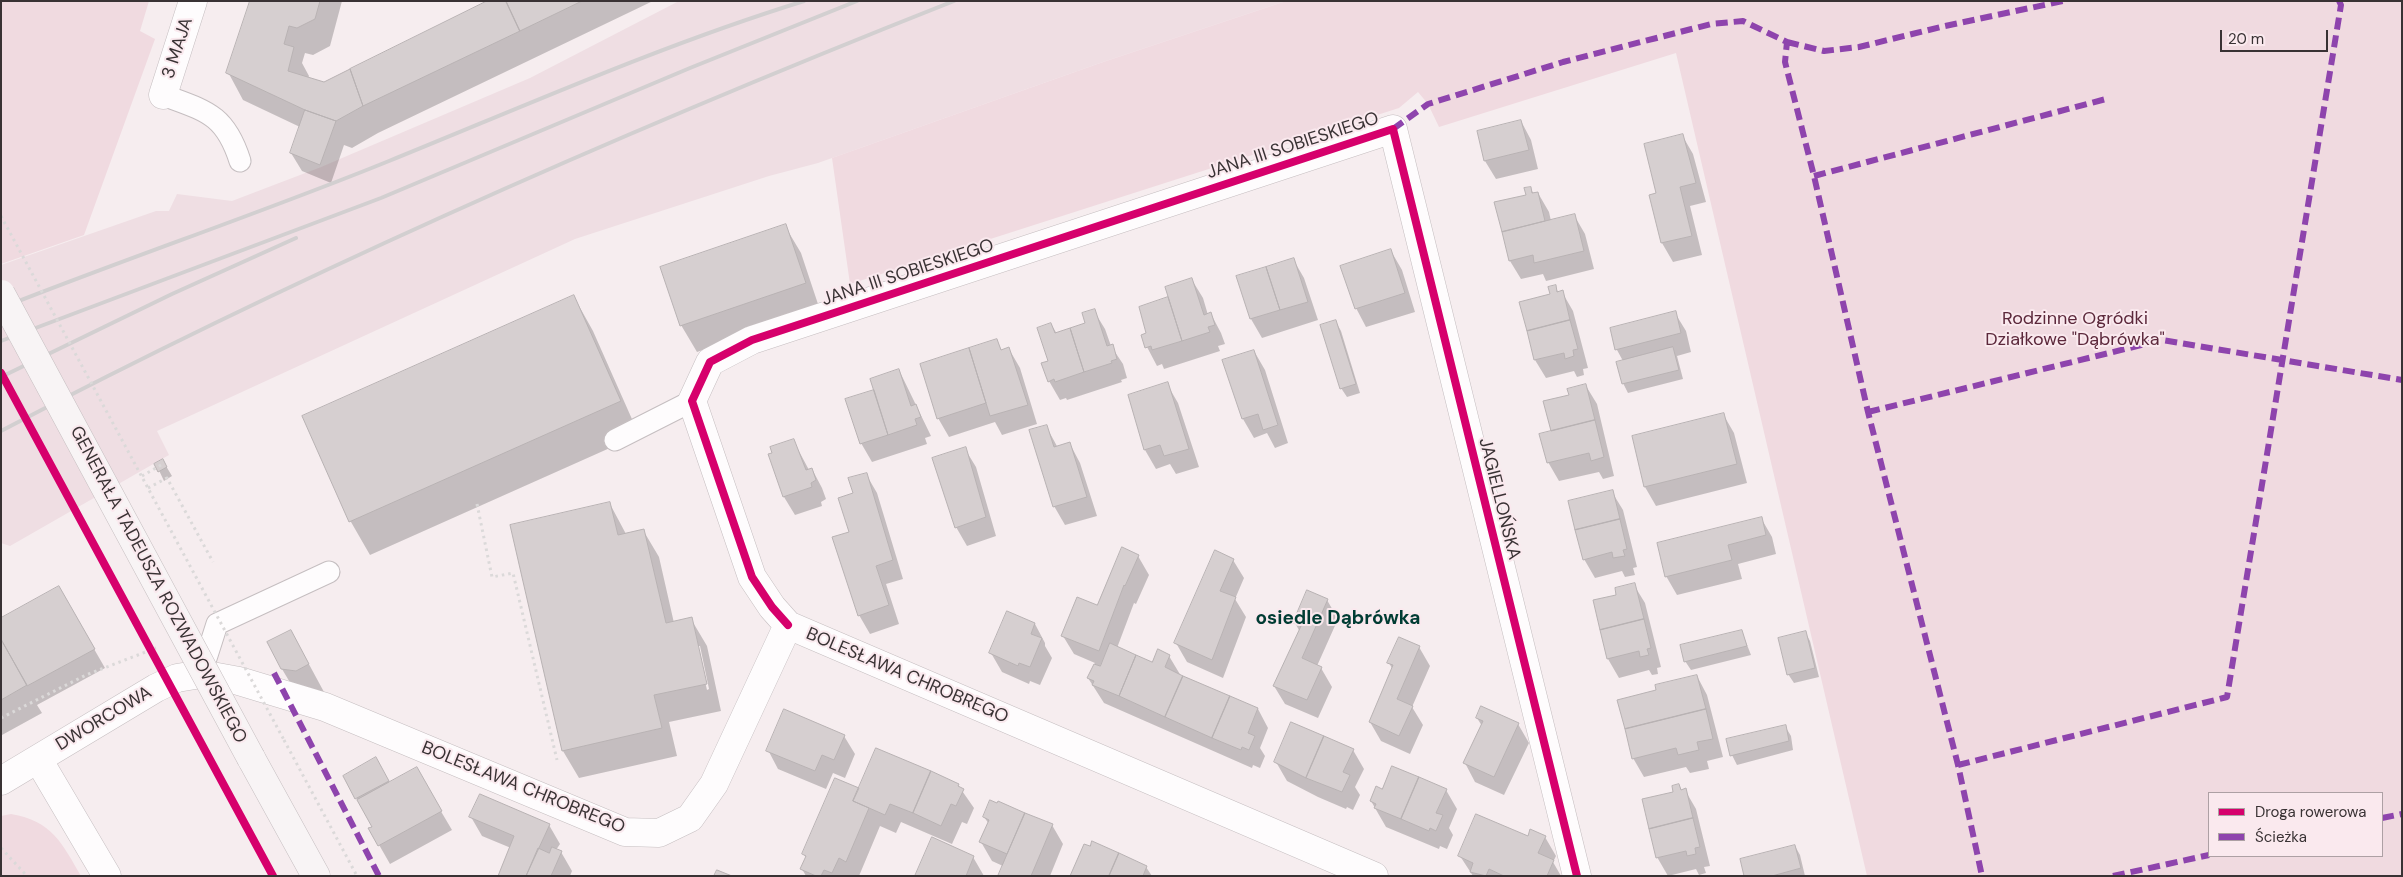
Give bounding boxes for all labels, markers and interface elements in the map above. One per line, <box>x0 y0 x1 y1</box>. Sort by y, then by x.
street label: 3 MAJA <box>158 15 198 81</box>
scale bar <box>2223 20 2330 52</box>
text: 20 m <box>2228 29 2264 49</box>
street label: JANA III SOBIESKIEGO <box>1204 108 1382 184</box>
street label: JANA III SOBIESKIEGO <box>819 235 997 311</box>
park label: Rodzinne Ogródki Działkowe "Dąbrówka" <box>1985 308 2165 350</box>
street label: GENERAŁA TADEUSZA ROZWADOWSKIEGO <box>65 423 251 747</box>
street label: JAGIELLOŃSKA <box>1473 436 1525 562</box>
district label: osiedle Dąbrówka <box>1256 608 1420 630</box>
street label: BOLESŁAWA CHROBREGO <box>803 624 1011 728</box>
street label: DWORCOWA <box>52 682 156 756</box>
street label: BOLESŁAWA CHROBREGO <box>418 737 628 839</box>
legend <box>2208 792 2383 857</box>
text: Droga rowerowa <box>2255 802 2366 822</box>
text: Ścieżka <box>2255 827 2307 847</box>

